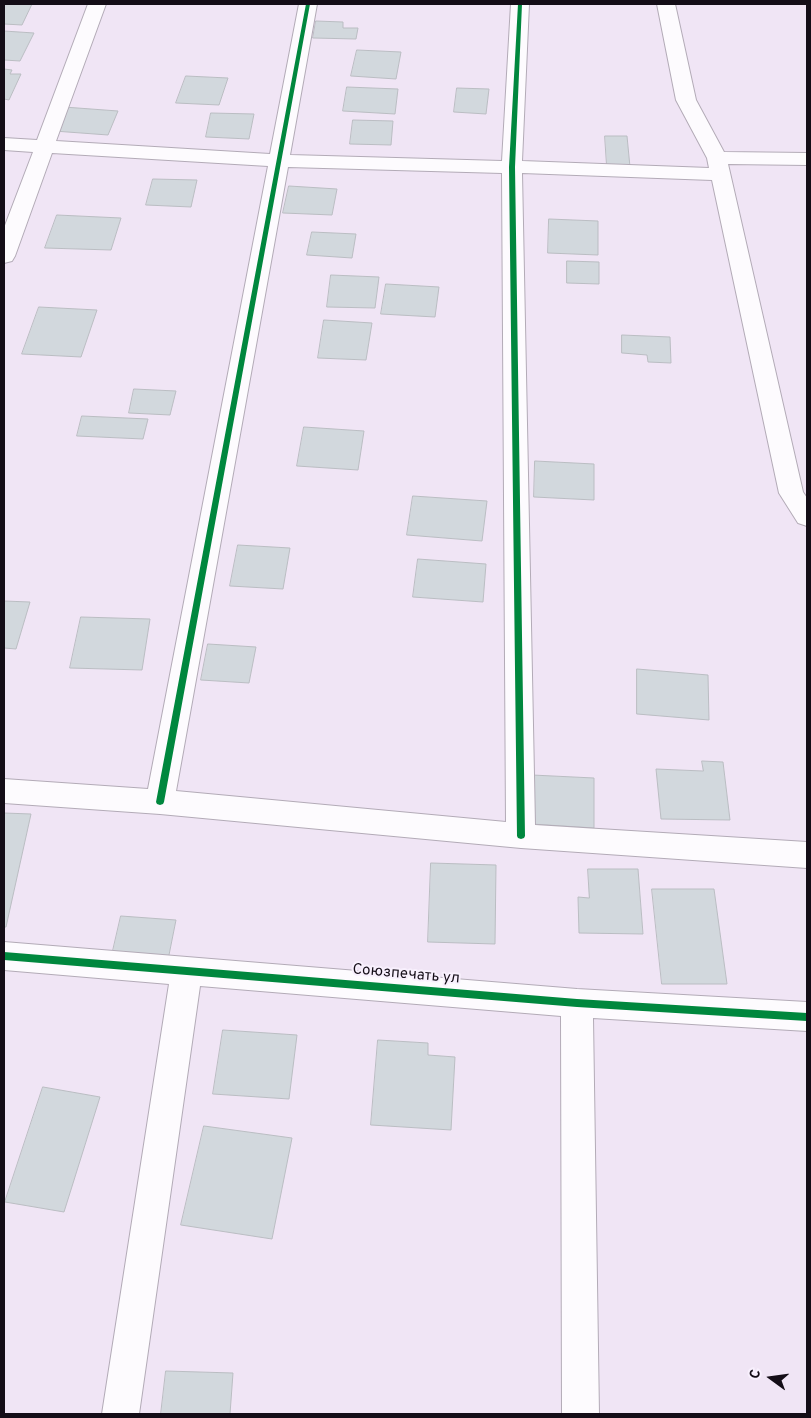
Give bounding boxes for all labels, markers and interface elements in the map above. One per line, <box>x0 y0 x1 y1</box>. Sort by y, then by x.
street label: Союзпечать ул <box>352 961 460 989</box>
north arrow <box>746 1353 796 1403</box>
text: С <box>747 1368 765 1381</box>

